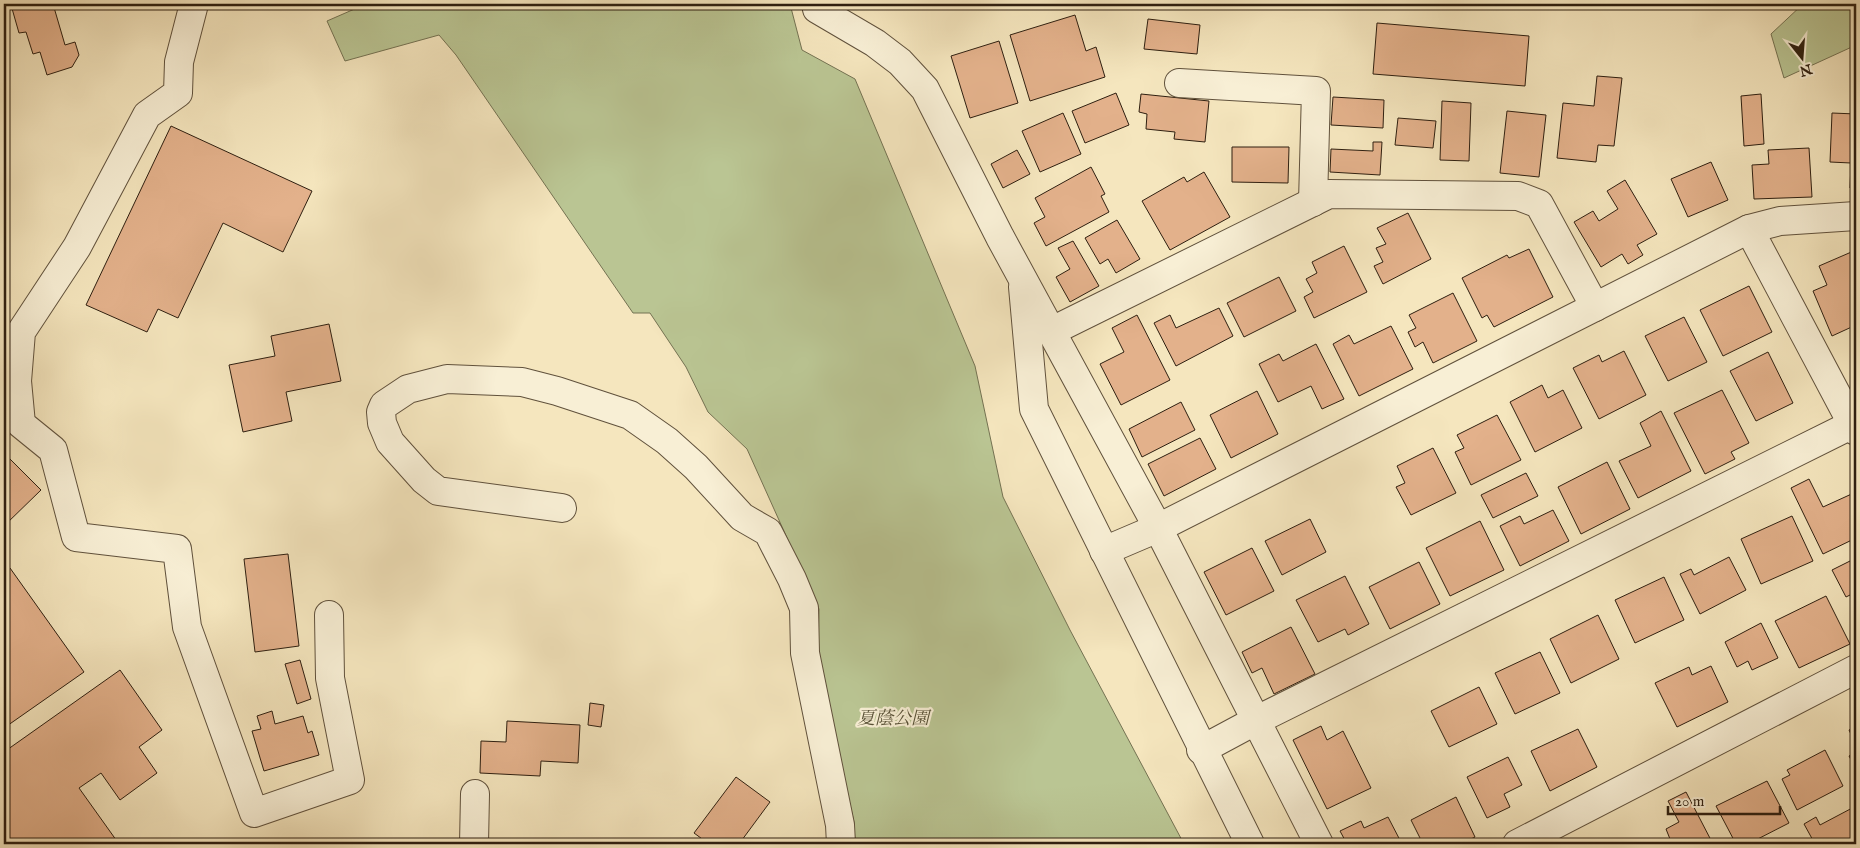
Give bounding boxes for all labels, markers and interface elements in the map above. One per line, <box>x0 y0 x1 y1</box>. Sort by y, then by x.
north arrow <box>1778 32 1828 82</box>
text: N <box>1797 59 1815 80</box>
park label: 夏蔭公園 <box>857 708 932 731</box>
scale bar <box>1668 783 1780 815</box>
text: 20 m <box>1675 792 1705 811</box>

